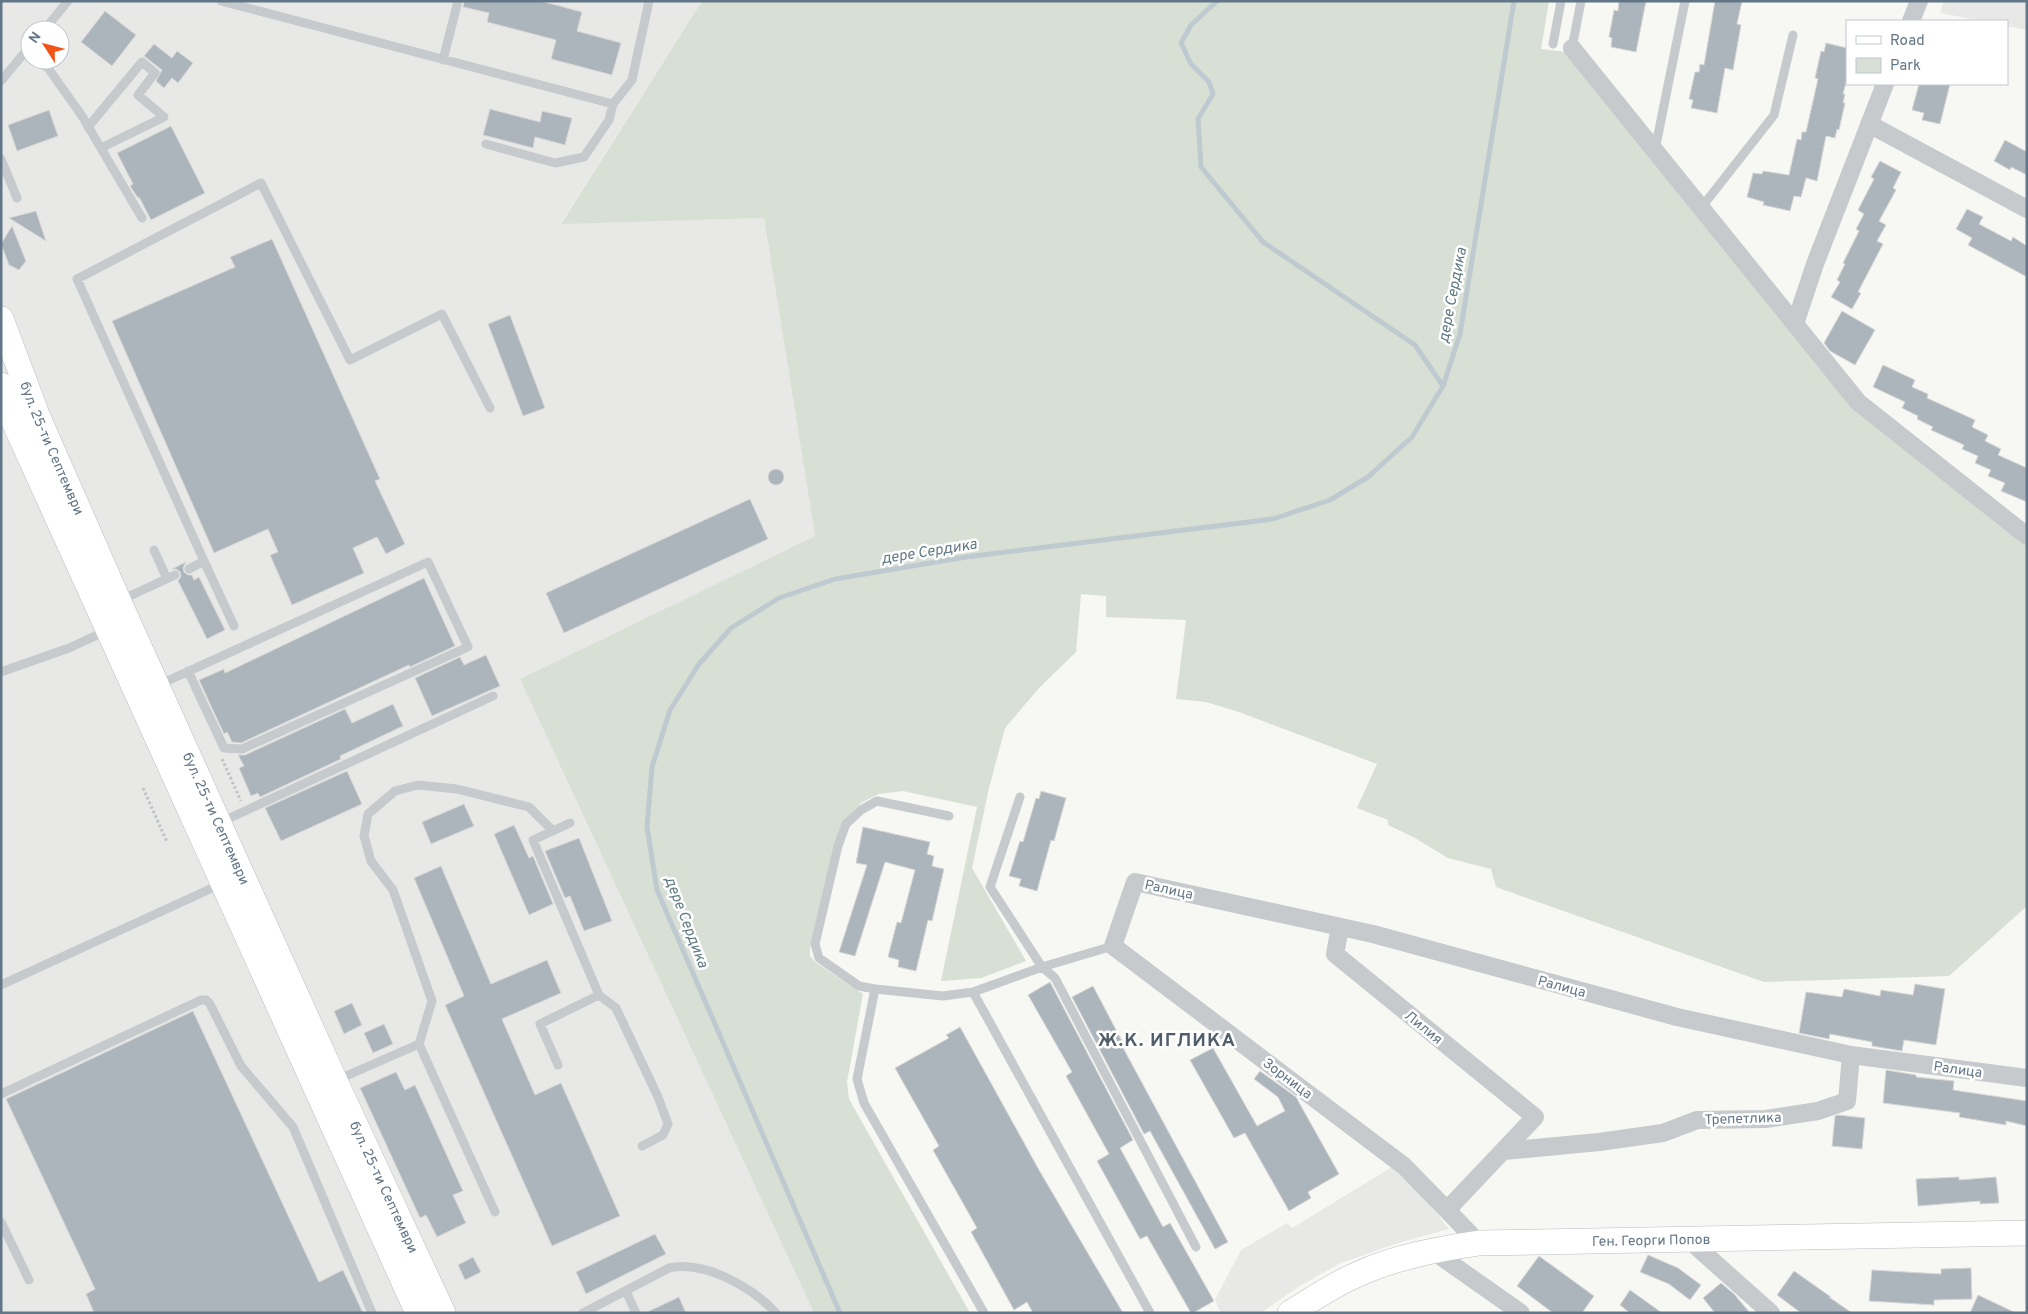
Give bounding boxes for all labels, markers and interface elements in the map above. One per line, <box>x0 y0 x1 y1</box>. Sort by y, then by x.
north arrow <box>20 20 70 70</box>
legend <box>1846 20 2008 85</box>
text: N <box>26 29 46 47</box>
text: Road <box>1890 32 1925 51</box>
text: Park <box>1890 57 1921 76</box>
water label: дере Сердика <box>1435 246 1472 345</box>
street label: бул. 25-ти Септември <box>15 380 87 518</box>
water label: дере Сердика <box>879 536 979 570</box>
street label: бул. 25-ти Септември <box>178 750 252 888</box>
water label: дере Сердика <box>659 873 712 971</box>
street label: Ралица <box>1143 877 1195 904</box>
street label: Ралица <box>1536 973 1588 1002</box>
street label: Лилия <box>1401 1008 1445 1049</box>
district label: Ж.К. ИГЛИКА <box>1098 1029 1236 1053</box>
street label: Зорница <box>1259 1055 1315 1103</box>
street label: Ралица <box>1932 1059 1983 1082</box>
street label: Трепетлика <box>1704 1110 1782 1129</box>
street label: бул. 25-ти Септември <box>345 1119 421 1256</box>
street label: Ген. Георги Попов <box>1592 1232 1711 1251</box>

